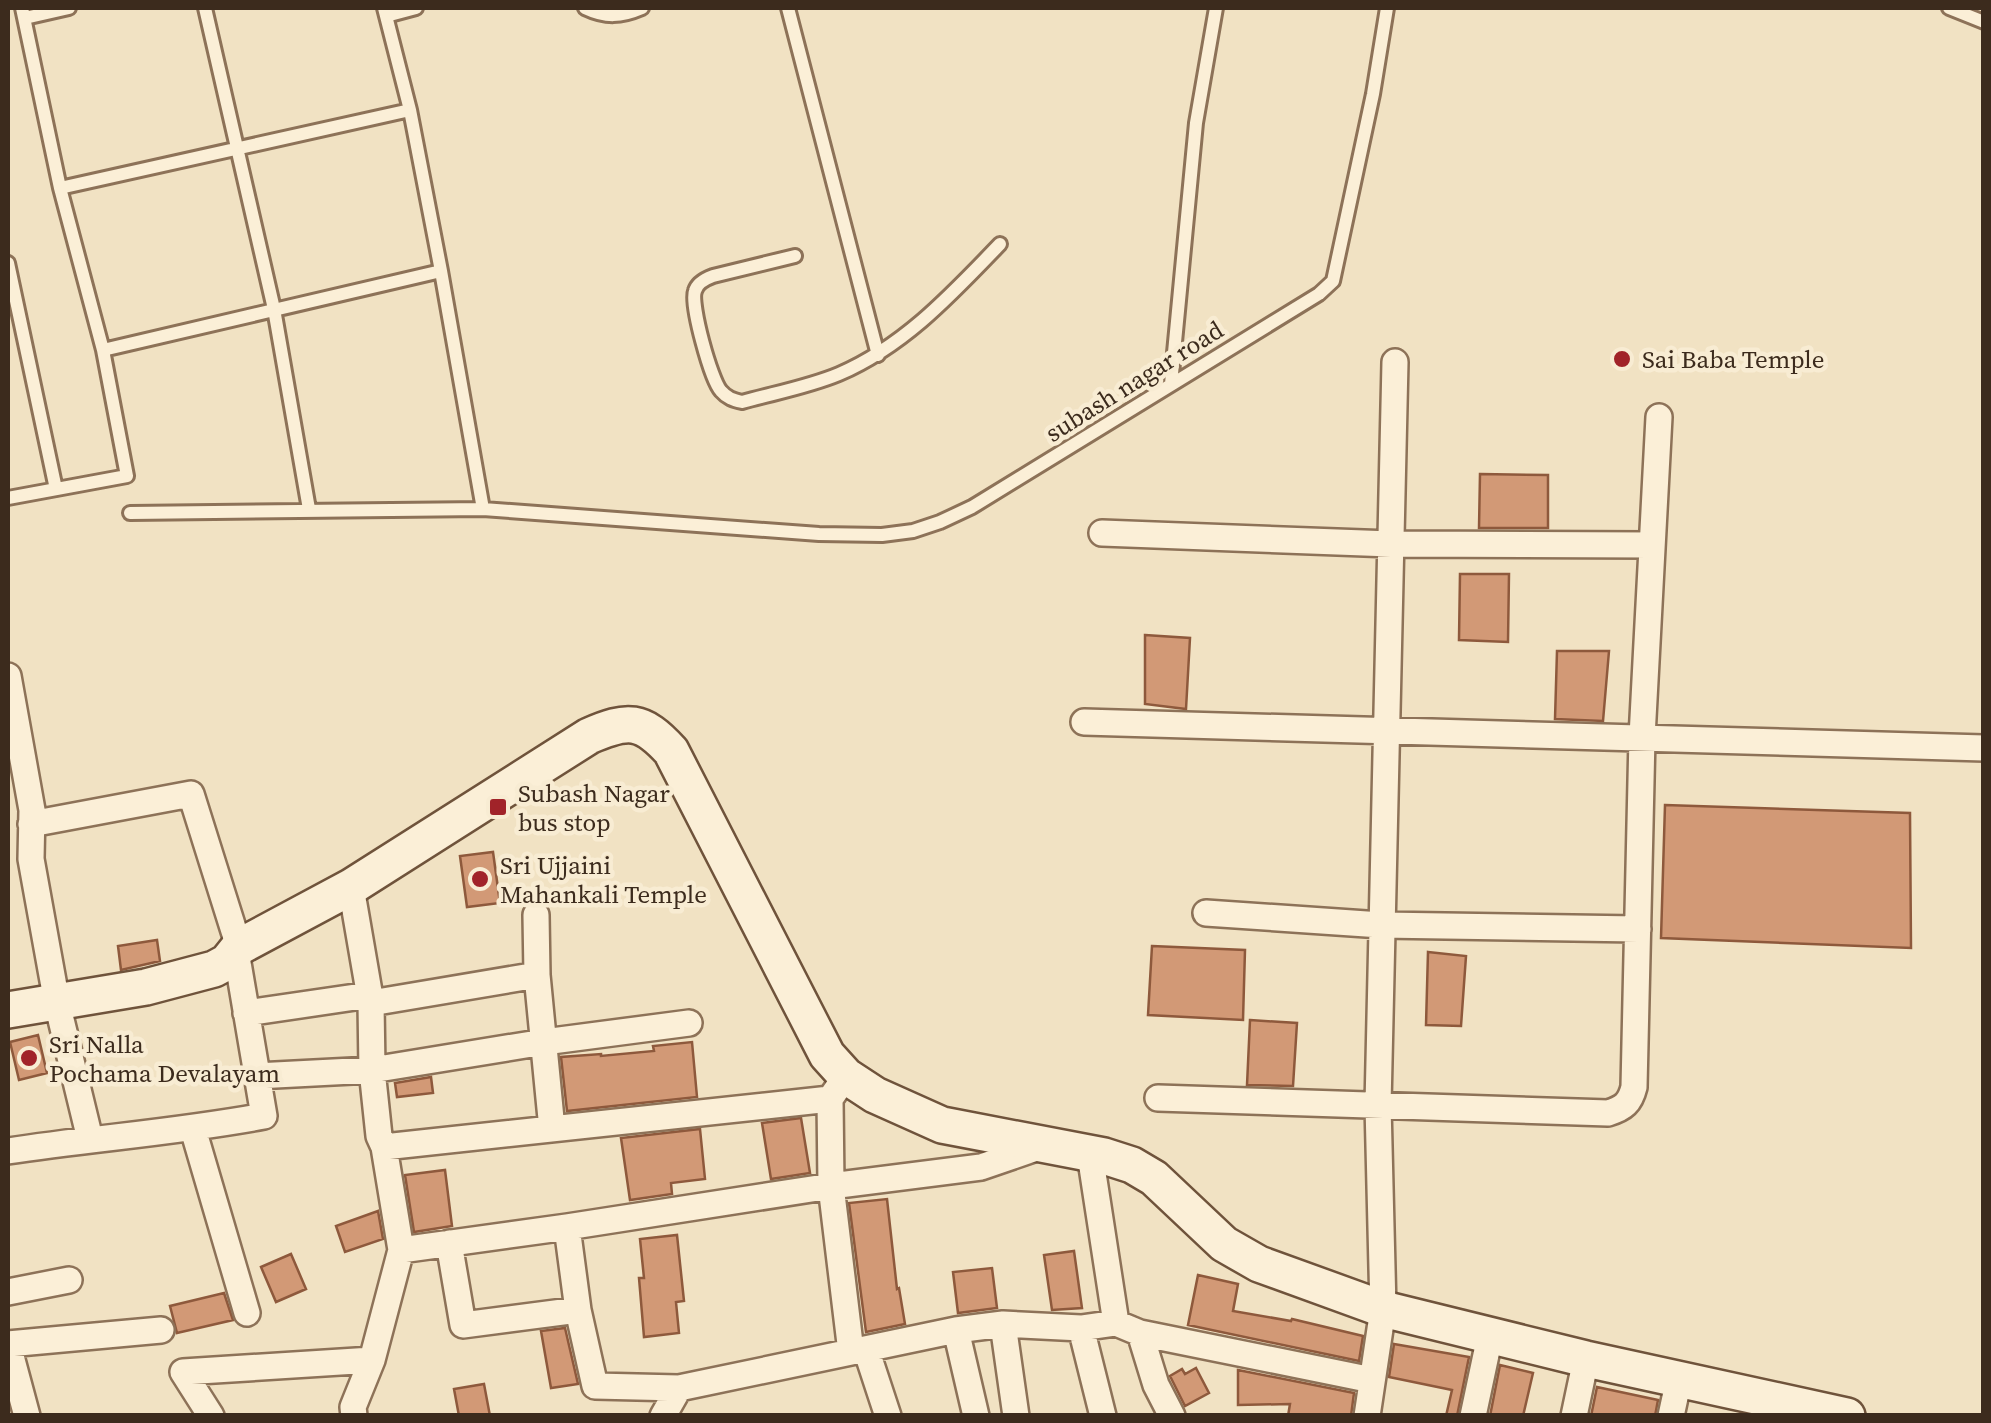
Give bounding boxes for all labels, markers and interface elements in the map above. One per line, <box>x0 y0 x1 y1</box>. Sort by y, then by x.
street label: subash nagar road <box>1038 313 1230 449</box>
place label: Sai Baba Temple <box>1642 342 1825 376</box>
marker: Sai Baba Temple <box>1611 348 1633 370</box>
place label: Subash Nagar bus stop <box>518 776 670 839</box>
marker: Subash Nagar bus stop <box>487 796 509 818</box>
place label: Sri Ujjaini Mahankali Temple <box>500 848 707 911</box>
marker: Sri Ujjaini Mahankali Temple <box>469 868 491 890</box>
place label: Sri Nalla Pochama Devalayam <box>49 1027 280 1090</box>
marker: Sri Nalla Pochama Devalayam <box>18 1047 40 1069</box>

